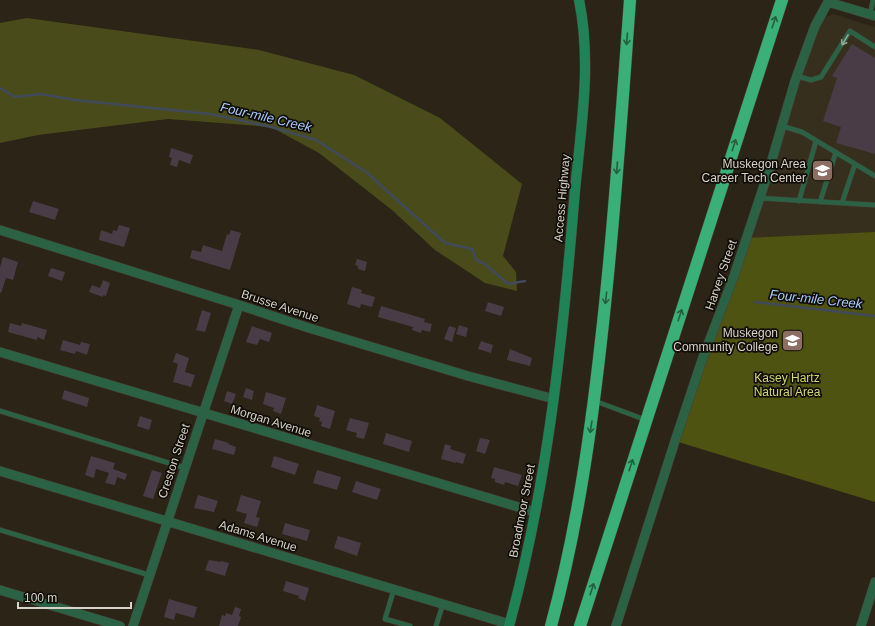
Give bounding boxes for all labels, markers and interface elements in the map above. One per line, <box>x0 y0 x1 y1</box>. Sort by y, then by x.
one-way arrow <box>771 16 779 28</box>
one-way arrow <box>624 32 631 45</box>
one-way arrow <box>840 34 848 46</box>
water label: Four-mile Creek <box>219 99 314 135</box>
one-way arrow <box>731 140 739 152</box>
street label: Access Highway <box>551 154 573 242</box>
place label: Muskegon Area Career Tech Center <box>702 157 806 185</box>
school or university icon: Muskegon Area Career Tech Center <box>809 158 835 184</box>
one-way arrow <box>614 162 621 175</box>
street label: Harvey Street <box>702 237 740 312</box>
street label: Brusse Avenue <box>240 287 321 325</box>
water label: Four-mile Creek <box>769 287 864 311</box>
one-way arrow <box>602 291 610 304</box>
one-way arrow <box>677 308 684 321</box>
place label: Muskegon Community College <box>673 326 778 354</box>
school or university icon: Muskegon Community College <box>780 327 806 353</box>
park label: Kasey Hartz Natural Area <box>754 371 821 399</box>
street label: Morgan Avenue <box>229 402 313 440</box>
one-way arrow <box>587 420 595 433</box>
street label: Creston Street <box>155 421 193 500</box>
one-way arrow <box>628 459 636 471</box>
street label: Broadmoor Street <box>506 463 538 559</box>
street label: Adams Avenue <box>217 518 299 555</box>
one-way arrow <box>589 583 596 596</box>
scale bar <box>18 584 131 610</box>
text: 100 m <box>24 591 57 605</box>

